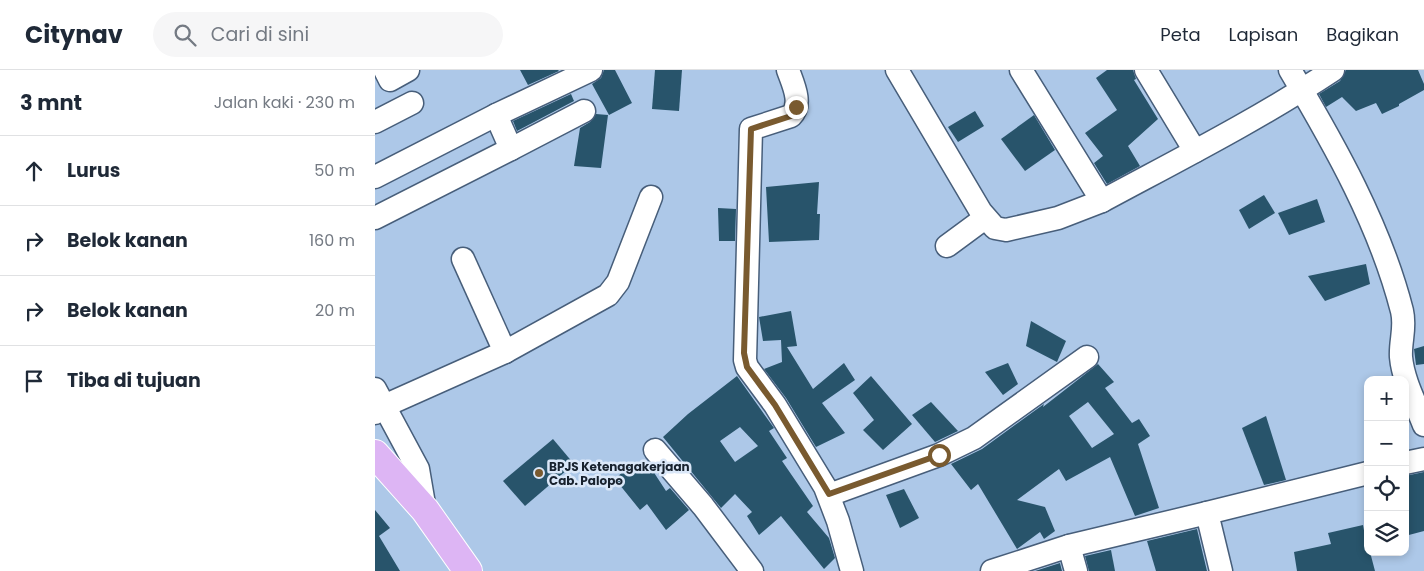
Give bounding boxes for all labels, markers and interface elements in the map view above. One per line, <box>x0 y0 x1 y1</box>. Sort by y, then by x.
search box <box>153 12 503 57</box>
text: Citynav <box>25 18 123 51</box>
icon: search <box>171 21 199 49</box>
text: Cari di sini <box>211 21 309 48</box>
text: Peta <box>1160 22 1201 47</box>
text: Lapisan <box>1229 22 1298 47</box>
text: Bagikan <box>1326 22 1399 47</box>
text: 3 mnt <box>20 88 82 117</box>
text: Jalan kaki · 230 m <box>214 91 355 114</box>
route end <box>785 96 808 119</box>
icon: ahead <box>20 157 48 185</box>
text: Lurus <box>67 157 120 184</box>
text: 50 m <box>314 159 355 182</box>
icon: right <box>20 227 48 255</box>
text: Belok kanan <box>67 227 188 254</box>
text: 160 m <box>309 229 355 252</box>
icon: right <box>20 297 48 325</box>
text: Belok kanan <box>67 297 188 324</box>
text: 20 m <box>315 299 355 322</box>
icon: arrive <box>20 367 48 395</box>
text: Tiba di tujuan <box>67 367 201 394</box>
map controls <box>1364 376 1409 556</box>
button: + <box>1364 376 1409 421</box>
button: − <box>1364 421 1409 466</box>
route start <box>928 444 951 467</box>
place label: BPJS Ketenagakerjaan Cab. Palopo <box>549 458 690 489</box>
button: locate <box>1364 466 1409 511</box>
marker: BPJS Ketenagakerjaan Cab. Palopo <box>533 467 545 479</box>
button: layers <box>1364 511 1409 556</box>

